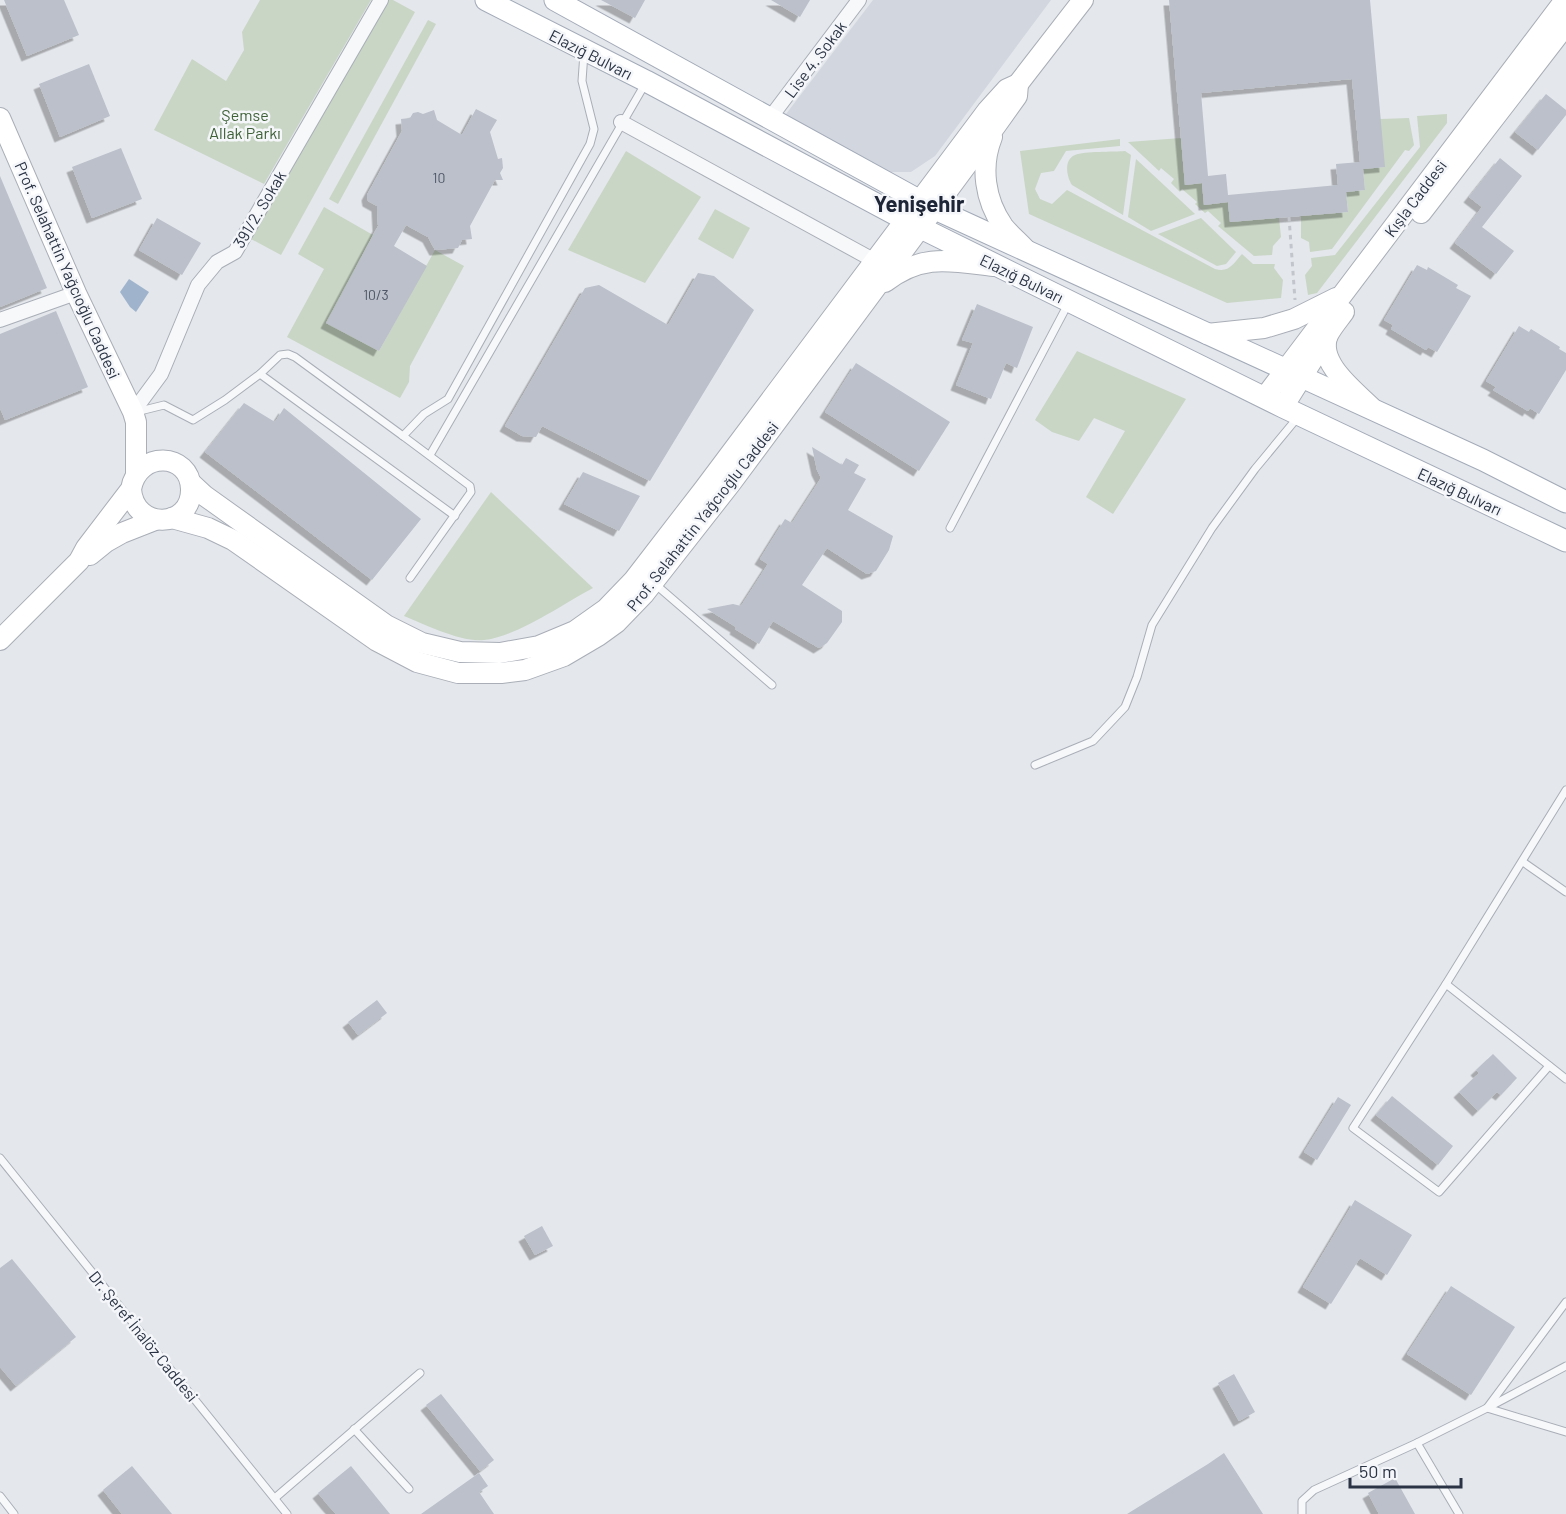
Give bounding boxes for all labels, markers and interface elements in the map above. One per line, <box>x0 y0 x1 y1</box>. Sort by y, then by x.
street label: Lise 4. Sokak <box>780 17 850 101</box>
street label: Elazığ Bulvarı <box>546 25 636 83</box>
park label: Şemse Allak Parkı <box>209 105 281 142</box>
street label: Kışla Caddesi <box>1380 156 1450 240</box>
street label: Prof. Selahattin Yağcıoğlu Caddesi <box>11 159 125 381</box>
street label: 391/2. Sokak <box>229 167 289 251</box>
house number: 10 <box>433 169 445 186</box>
district label: Yenişehir <box>874 190 965 216</box>
street label: Elazığ Bulvarı <box>977 250 1067 306</box>
house number: 10/3 <box>363 286 389 303</box>
street label: Prof. Selahattin Yağcıoğlu Caddesi <box>622 417 782 615</box>
street label: Elazığ Bulvarı <box>1415 463 1505 519</box>
street label: Dr. Şeref İnalöz Caddesi <box>85 1267 203 1405</box>
scale bar <box>1350 1451 1461 1489</box>
text: 50 m <box>1359 1460 1397 1482</box>

